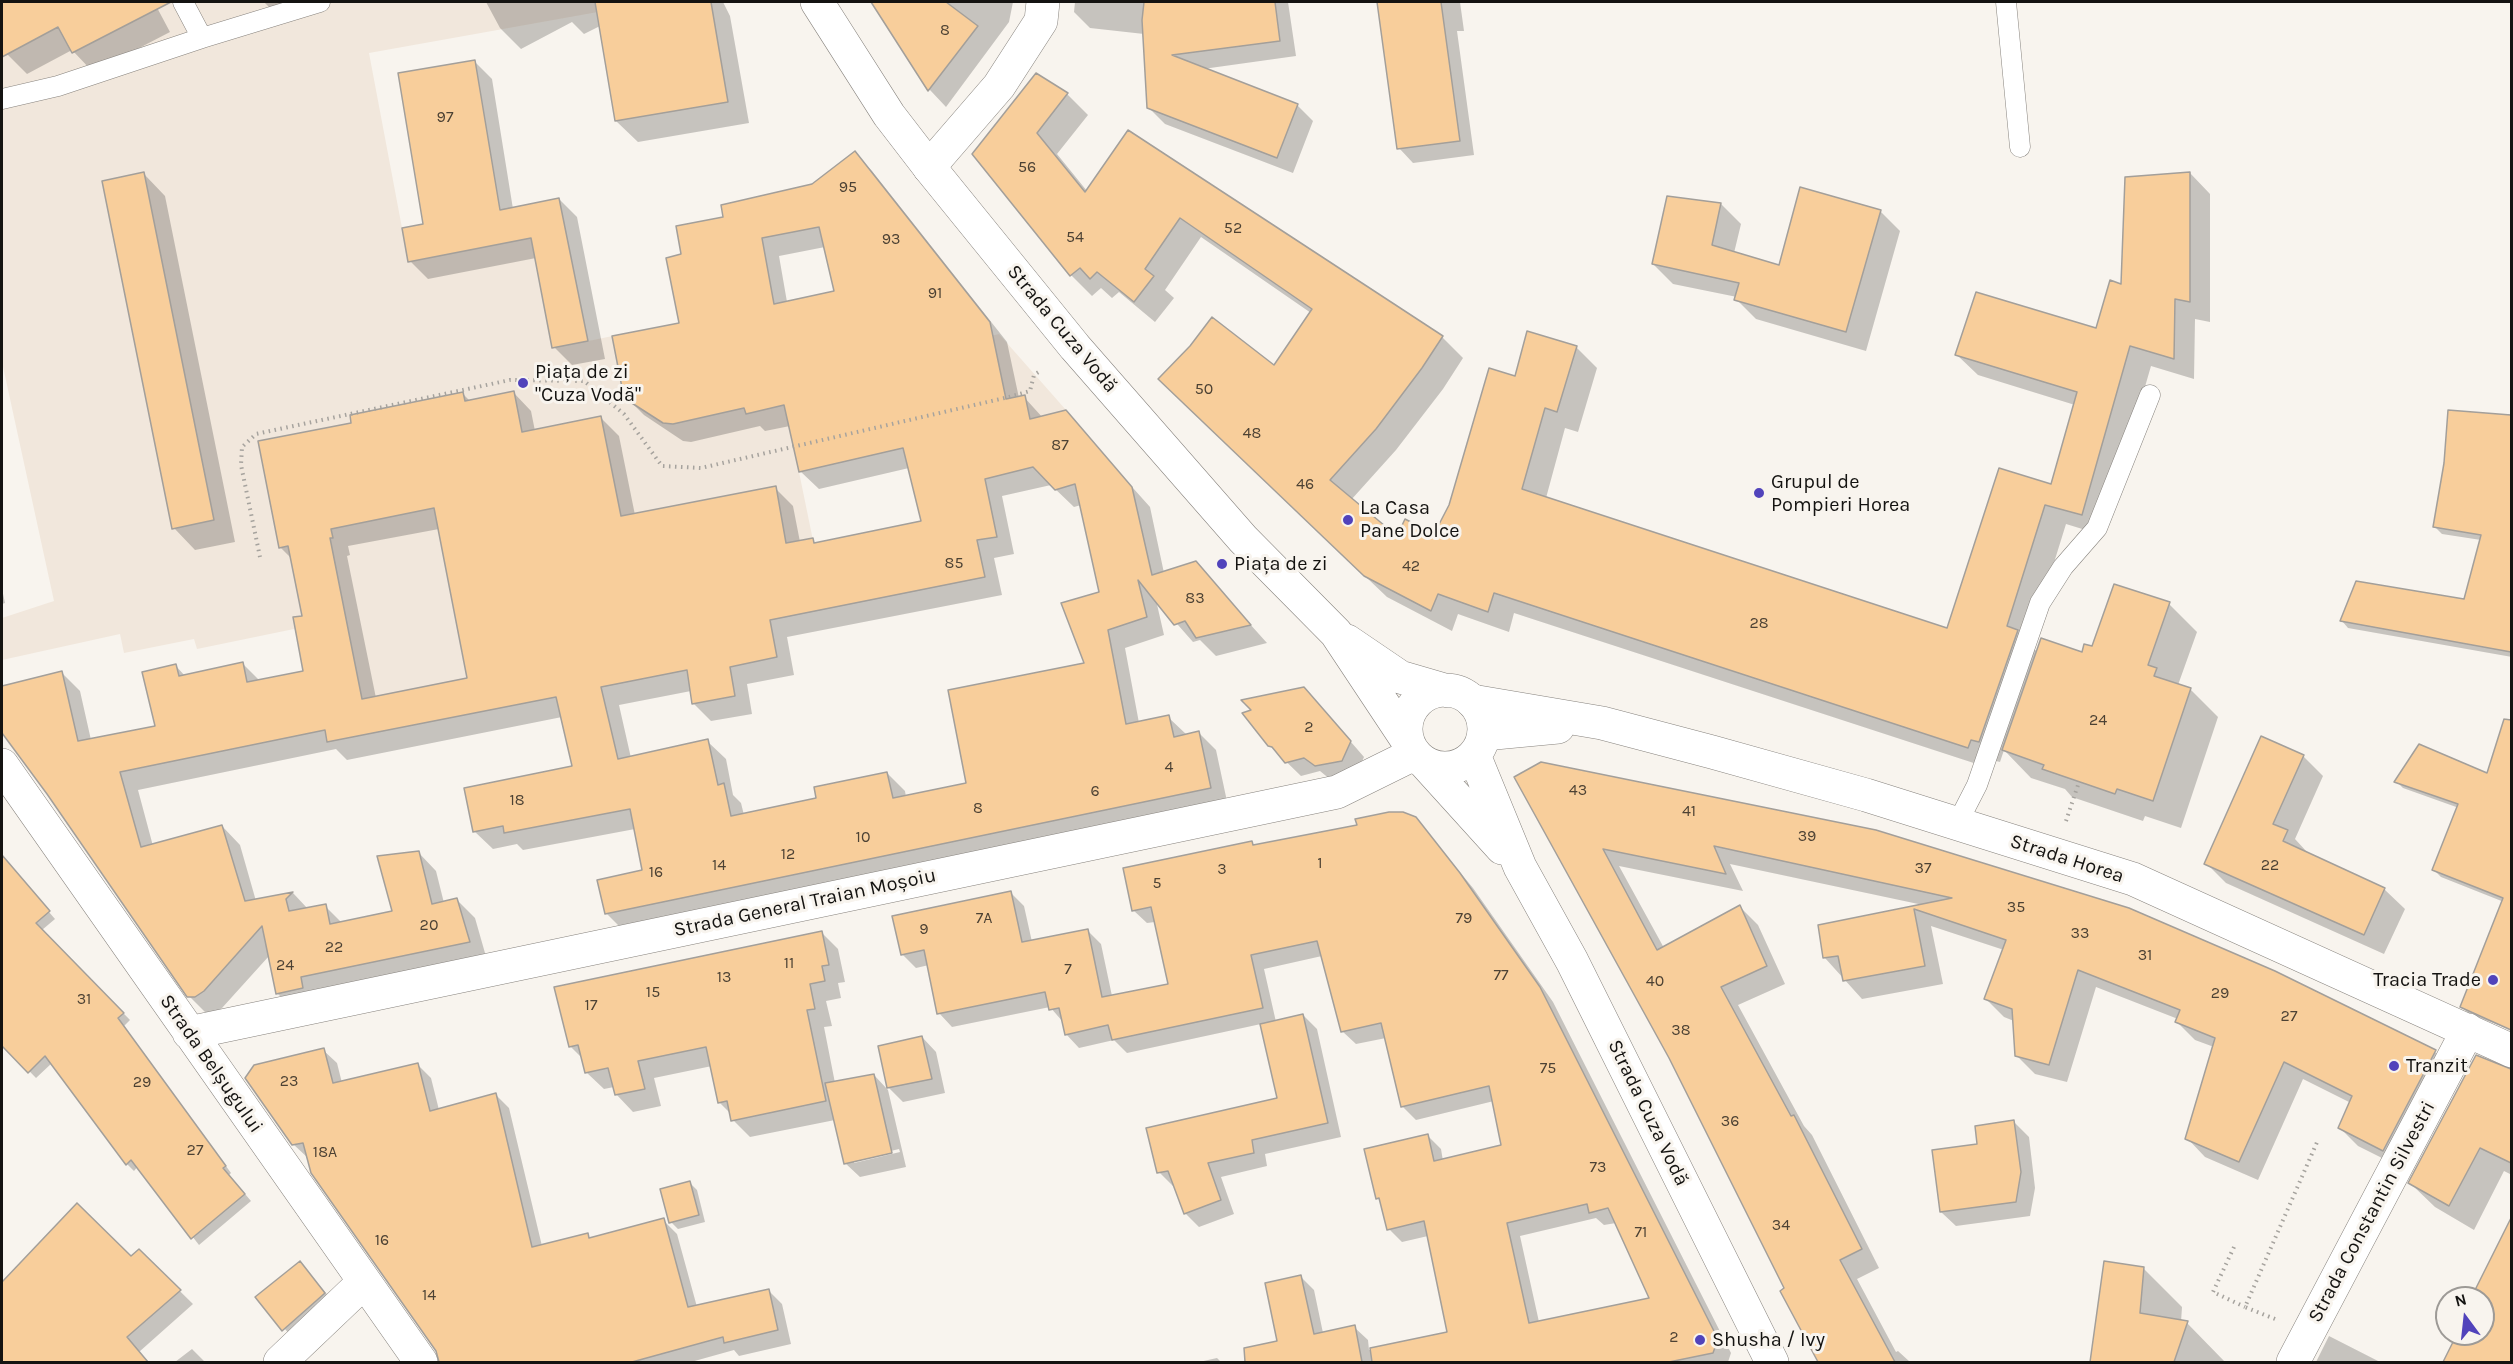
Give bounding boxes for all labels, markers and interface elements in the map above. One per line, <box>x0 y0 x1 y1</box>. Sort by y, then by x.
house number: 8 <box>940 20 950 40</box>
house number: 97 <box>437 107 453 127</box>
house number: 56 <box>1018 157 1036 177</box>
house number: 95 <box>839 177 857 197</box>
house number: 52 <box>1224 218 1242 238</box>
house number: 54 <box>1066 227 1084 247</box>
house number: 93 <box>882 229 900 249</box>
street label: Strada Cuza Vodă <box>1002 260 1122 398</box>
house number: 91 <box>928 283 942 303</box>
place label: Piața de zi "Cuza Vodă" <box>535 360 641 407</box>
marker: Piața de zi "Cuza Vodă" <box>516 376 530 390</box>
house number: 50 <box>1195 379 1213 399</box>
house number: 48 <box>1243 423 1261 443</box>
house number: 87 <box>1051 435 1069 455</box>
place label: Grupul de Pompieri Horea <box>1771 470 1910 517</box>
house number: 46 <box>1296 474 1314 494</box>
marker: Grupul de Pompieri Horea <box>1752 486 1766 500</box>
place label: La Casa Pane Dolce <box>1360 496 1459 543</box>
marker: La Casa Pane Dolce <box>1341 513 1355 527</box>
place label: Piața de zi <box>1234 552 1328 576</box>
house number: 85 <box>945 553 963 573</box>
house number: 42 <box>1402 556 1420 576</box>
marker: Piața de zi <box>1215 557 1229 571</box>
house number: 83 <box>1185 588 1205 608</box>
house number: 28 <box>1749 613 1769 633</box>
house number: 24 <box>2089 710 2107 730</box>
house number: 2 <box>1304 717 1314 737</box>
house number: 4 <box>1165 757 1173 777</box>
house number: 43 <box>1569 780 1587 800</box>
house number: 6 <box>1090 781 1100 801</box>
house number: 18 <box>509 790 525 810</box>
house number: 8 <box>973 798 983 818</box>
house number: 41 <box>1682 801 1696 821</box>
house number: 39 <box>1798 826 1816 846</box>
house number: 10 <box>856 827 870 847</box>
street label: Strada Horea <box>2007 829 2127 889</box>
house number: 12 <box>781 844 795 864</box>
house number: 1 <box>1317 853 1323 873</box>
house number: 14 <box>712 855 726 875</box>
house number: 22 <box>2261 855 2279 875</box>
house number: 37 <box>1915 858 1931 878</box>
house number: 3 <box>1217 859 1227 879</box>
house number: 16 <box>649 862 663 882</box>
street label: Strada General Traian Moșoiu <box>672 863 938 943</box>
house number: 5 <box>1152 873 1162 893</box>
house number: 35 <box>2007 897 2025 917</box>
house number: 7A <box>976 908 992 928</box>
house number: 79 <box>1456 908 1472 928</box>
house number: 20 <box>420 915 438 935</box>
house number: 9 <box>919 919 929 939</box>
house number: 33 <box>2071 923 2089 943</box>
house number: 22 <box>325 937 343 957</box>
house number: 31 <box>2138 945 2152 965</box>
house number: 11 <box>784 953 794 973</box>
house number: 24 <box>276 955 294 975</box>
house number: 7 <box>1064 959 1072 979</box>
house number: 77 <box>1493 965 1509 985</box>
house number: 13 <box>717 967 731 987</box>
place label: Tracia Trade <box>2373 968 2481 992</box>
house number: 40 <box>1646 971 1664 991</box>
marker: Tracia Trade <box>2486 973 2500 987</box>
house number: 15 <box>646 982 660 1002</box>
house number: 29 <box>2211 983 2229 1003</box>
house number: 31 <box>77 989 91 1009</box>
street label: Strada Belșugului <box>154 990 268 1138</box>
house number: 17 <box>585 995 597 1015</box>
house number: 27 <box>2281 1006 2297 1026</box>
house number: 38 <box>1671 1020 1691 1040</box>
street label: Strada Cuza Vodă <box>1602 1036 1694 1190</box>
place label: Tranzit <box>2406 1054 2468 1078</box>
house number: 75 <box>1540 1058 1556 1078</box>
marker: Tranzit <box>2387 1059 2401 1073</box>
house number: 23 <box>280 1071 298 1091</box>
house number: 29 <box>133 1072 151 1092</box>
street label: Strada Constantin Silvestri <box>2303 1097 2441 1327</box>
house number: 36 <box>1721 1111 1739 1131</box>
house number: 27 <box>187 1140 203 1160</box>
house number: 18A <box>313 1142 337 1162</box>
house number: 73 <box>1590 1157 1606 1177</box>
house number: 34 <box>1772 1215 1790 1235</box>
house number: 71 <box>1635 1222 1647 1242</box>
house number: 16 <box>375 1230 389 1250</box>
house number: 14 <box>422 1285 436 1305</box>
north arrow <box>2435 1286 2495 1346</box>
text: N <box>2453 1289 2469 1311</box>
house number: 2 <box>1669 1327 1679 1347</box>
place label: Shusha / Ivy <box>1712 1328 1825 1352</box>
marker: Shusha / Ivy <box>1693 1333 1707 1347</box>

